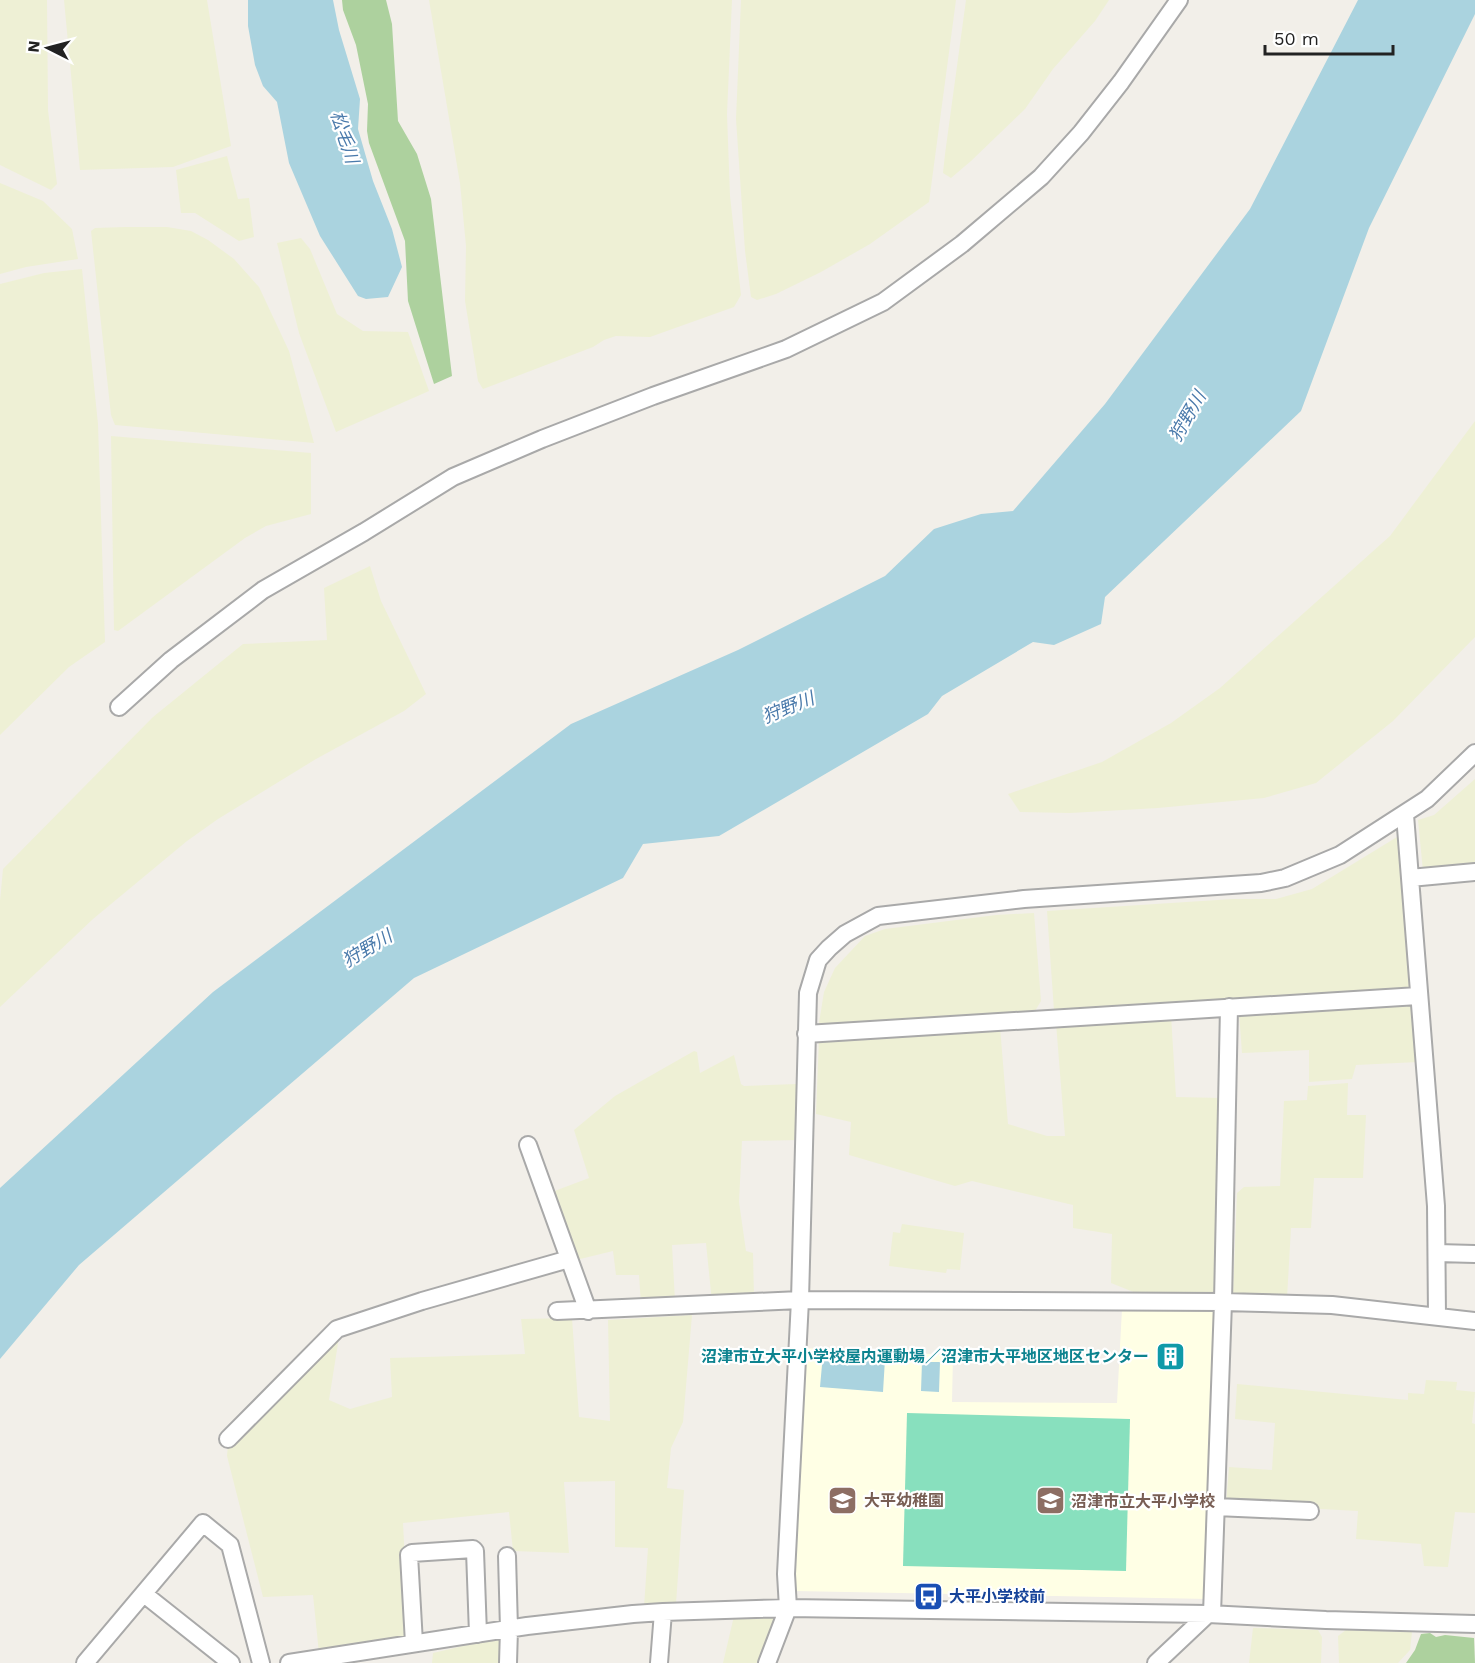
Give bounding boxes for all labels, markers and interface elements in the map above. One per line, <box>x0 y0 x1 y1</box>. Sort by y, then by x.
north arrow <box>18 18 78 78</box>
scale bar <box>1265 18 1392 56</box>
text: 50 m <box>1274 28 1319 49</box>
text: N <box>24 40 44 53</box>
water label: 松毛川 <box>327 108 364 168</box>
water label: 狩野川 <box>1164 386 1211 445</box>
water label: 狩野川 <box>759 686 819 727</box>
water label: 狩野川 <box>338 924 397 971</box>
building icon: 沼津市立大平小学校屋内運動場／沼津市大平地区地区センター <box>1154 1340 1186 1372</box>
place label: 沼津市立大平小学校屋内運動場／沼津市大平地区地区センター <box>701 1347 1149 1366</box>
school or university icon: 大平幼稚園 <box>827 1484 859 1516</box>
school or university icon: 沼津市立大平小学校 <box>1034 1485 1066 1517</box>
place label: 大平幼稚園 <box>864 1491 944 1510</box>
place label: 沼津市立大平小学校 <box>1071 1492 1215 1511</box>
bus stop icon: 大平小学校前 <box>912 1580 944 1612</box>
place label: 大平小学校前 <box>949 1587 1045 1606</box>

